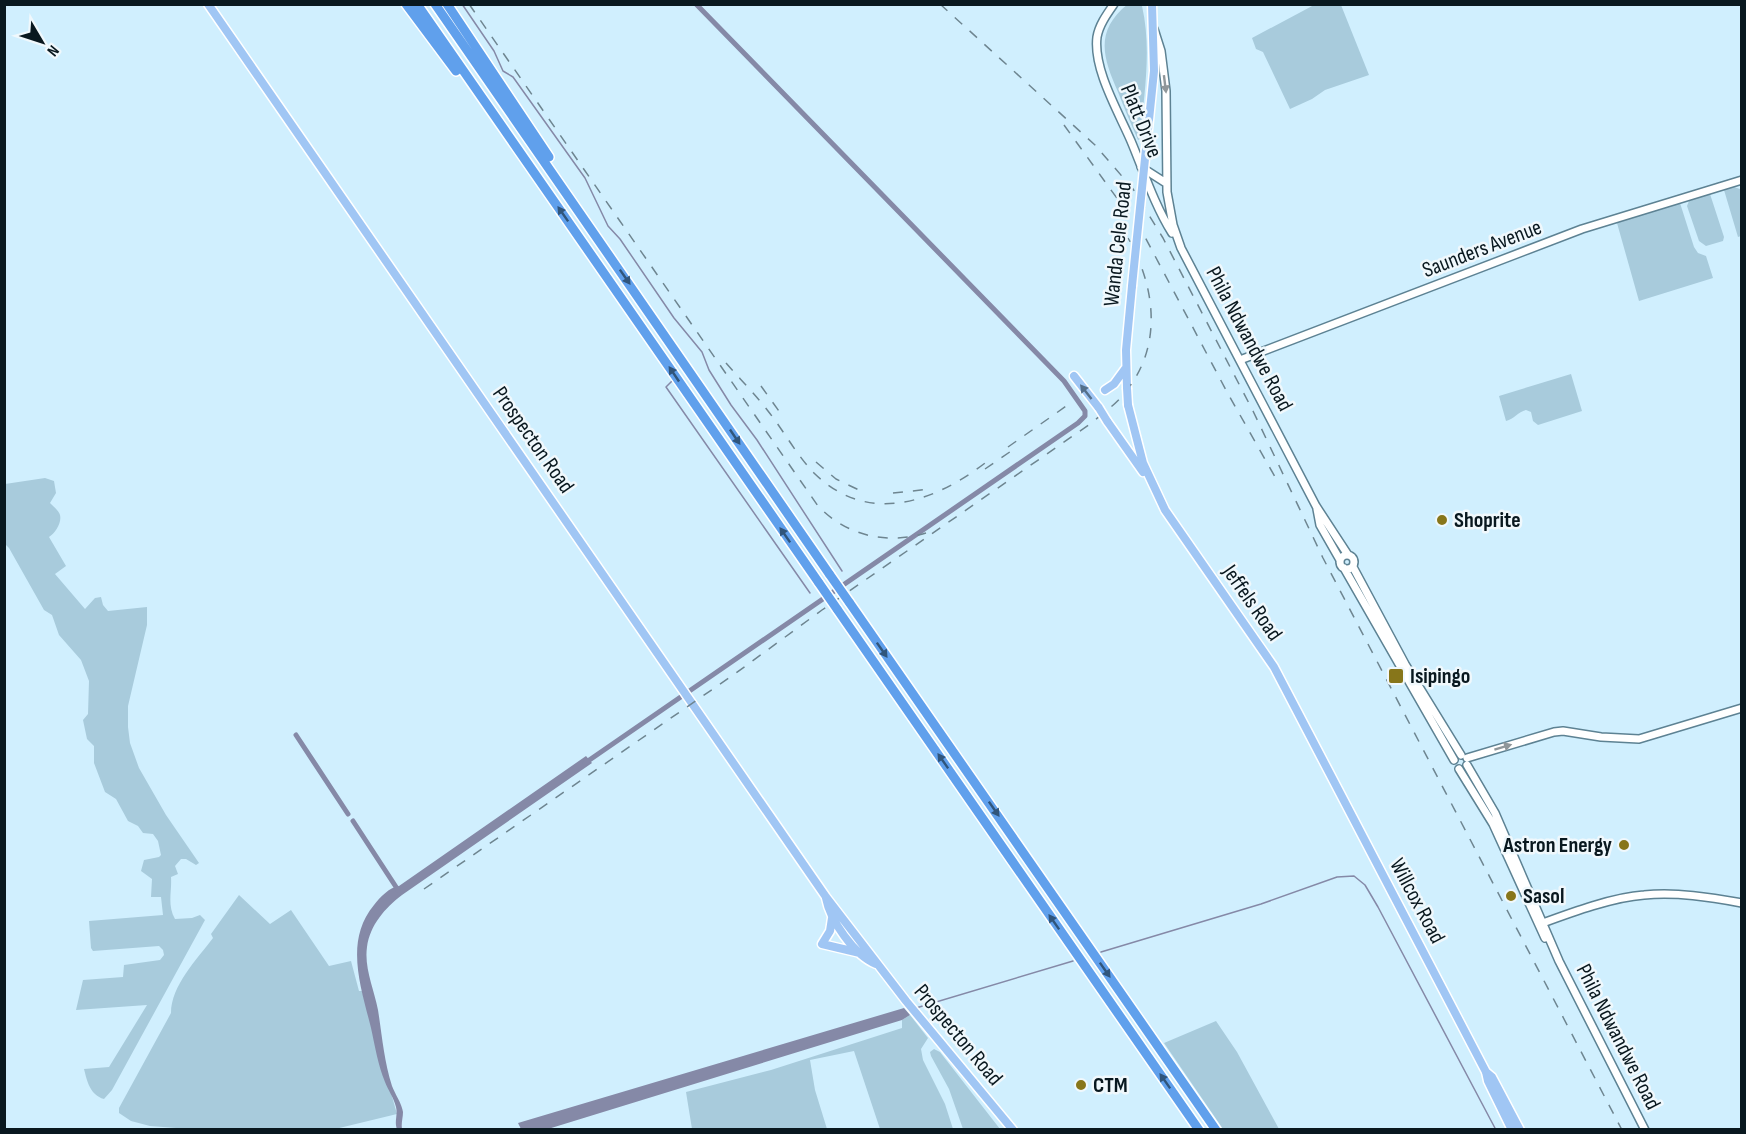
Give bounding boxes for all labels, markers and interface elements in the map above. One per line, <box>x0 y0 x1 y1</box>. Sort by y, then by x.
north arrow <box>12 12 72 72</box>
text: N <box>42 41 63 60</box>
one-way arrow <box>1160 74 1170 93</box>
street label: Platt Drive <box>1114 80 1168 162</box>
street label: Wanda Cele Road <box>1098 180 1138 308</box>
one-way arrow <box>557 207 569 223</box>
street label: Saunders Avenue <box>1418 214 1546 284</box>
street label: Phila Ndwandwe Road <box>1200 262 1298 416</box>
one-way arrow <box>619 268 631 284</box>
one-way arrow <box>668 367 680 383</box>
street label: Prospecton Road <box>486 381 580 499</box>
one-way arrow <box>1080 384 1093 400</box>
one-way arrow <box>729 429 740 445</box>
place label: Shoprite <box>1454 507 1521 534</box>
marker: Shoprite <box>1435 513 1449 527</box>
one-way arrow <box>780 527 791 543</box>
street label: Jeffels Road <box>1216 559 1288 646</box>
one-way arrow <box>876 641 888 657</box>
place label: Isipingo <box>1410 663 1470 690</box>
marker: Isipingo <box>1387 667 1405 685</box>
one-way arrow <box>1494 742 1512 751</box>
one-way arrow <box>937 754 949 770</box>
one-way arrow <box>988 801 1000 817</box>
place label: Astron Energy <box>1502 832 1612 859</box>
marker: Astron Energy <box>1617 838 1631 852</box>
street label: Willcox Road <box>1383 854 1451 948</box>
place label: Sasol <box>1523 883 1564 910</box>
marker: Sasol <box>1504 889 1518 903</box>
one-way arrow <box>1048 914 1060 930</box>
street label: Phila Ndwandwe Road <box>1570 960 1666 1114</box>
one-way arrow <box>1099 961 1111 977</box>
street label: Prospecton Road <box>908 979 1008 1091</box>
place label: CTM <box>1093 1072 1128 1099</box>
one-way arrow <box>1159 1074 1171 1090</box>
marker: CTM <box>1074 1078 1088 1092</box>

